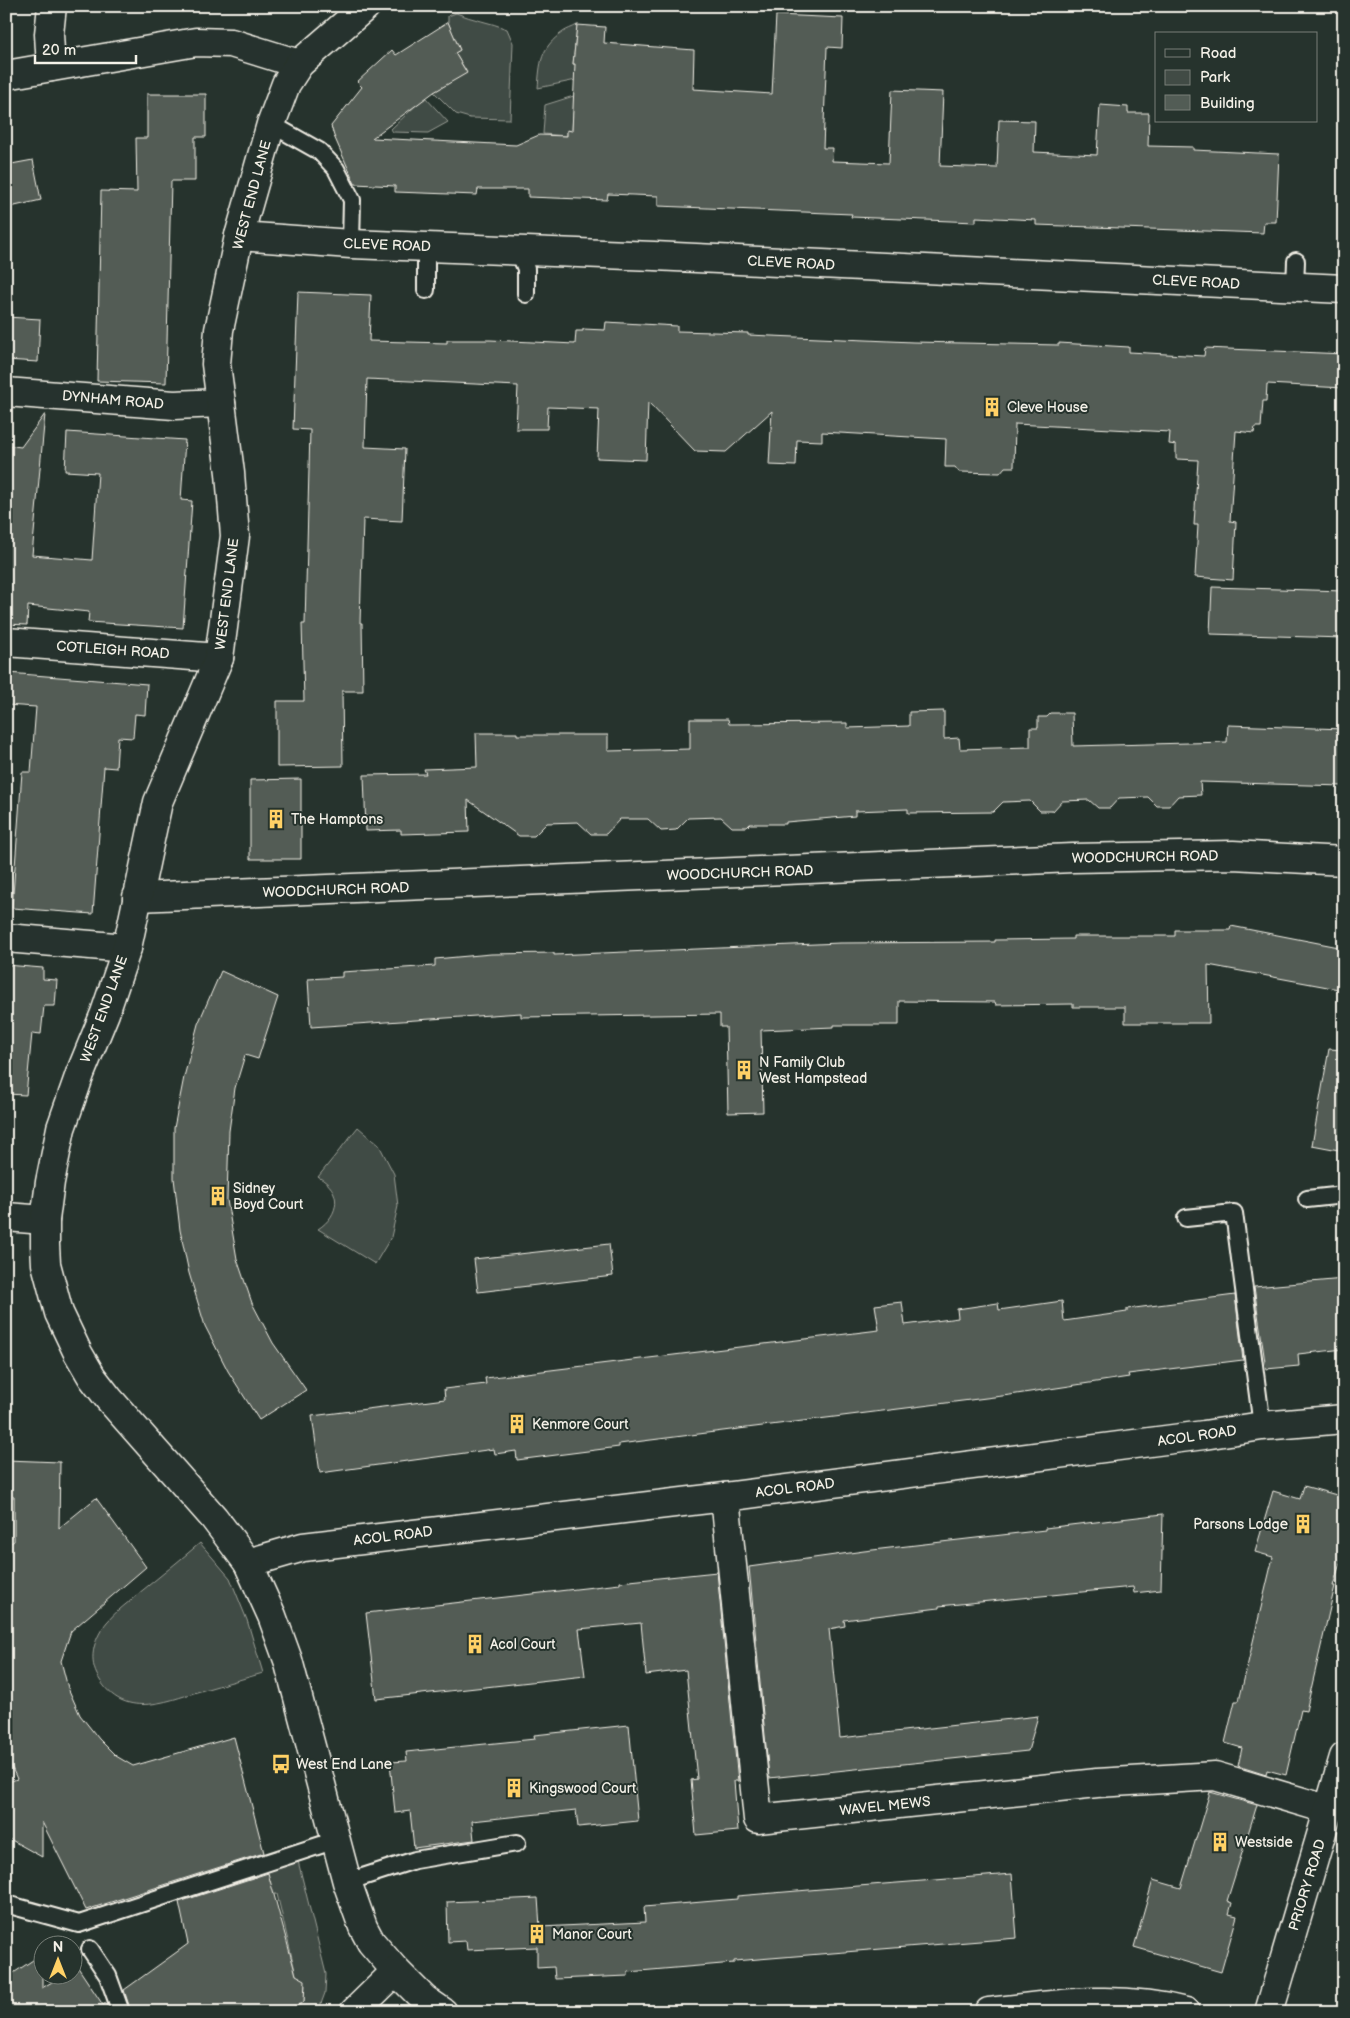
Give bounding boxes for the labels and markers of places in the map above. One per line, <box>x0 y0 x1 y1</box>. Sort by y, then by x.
building icon: Cleve House <box>981 396 1003 418</box>
place label: Cleve House <box>1007 399 1088 416</box>
building icon: The Hamptons <box>265 808 287 830</box>
place label: The Hamptons <box>291 811 383 828</box>
place label: N Family Club West Hampstead <box>759 1054 867 1087</box>
building icon: N Family Club West Hampstead <box>733 1059 755 1081</box>
place label: Sidney Boyd Court <box>233 1180 304 1213</box>
building icon: Sidney Boyd Court <box>207 1185 229 1207</box>
building icon: Kenmore Court <box>506 1413 528 1435</box>
place label: Kenmore Court <box>532 1416 629 1433</box>
building icon: Parsons Lodge <box>1292 1513 1314 1535</box>
place label: Parsons Lodge <box>1193 1516 1288 1533</box>
building icon: Acol Court <box>464 1633 486 1655</box>
place label: Acol Court <box>490 1636 556 1653</box>
bus stop icon: West End Lane <box>270 1753 292 1775</box>
place label: West End Lane <box>296 1756 392 1773</box>
building icon: Kingswood Court <box>503 1777 525 1799</box>
place label: Kingswood Court <box>529 1780 637 1797</box>
building icon: Westside <box>1209 1831 1231 1853</box>
place label: Westside <box>1235 1834 1293 1851</box>
building icon: Manor Court <box>526 1923 548 1945</box>
place label: Manor Court <box>552 1926 632 1943</box>

